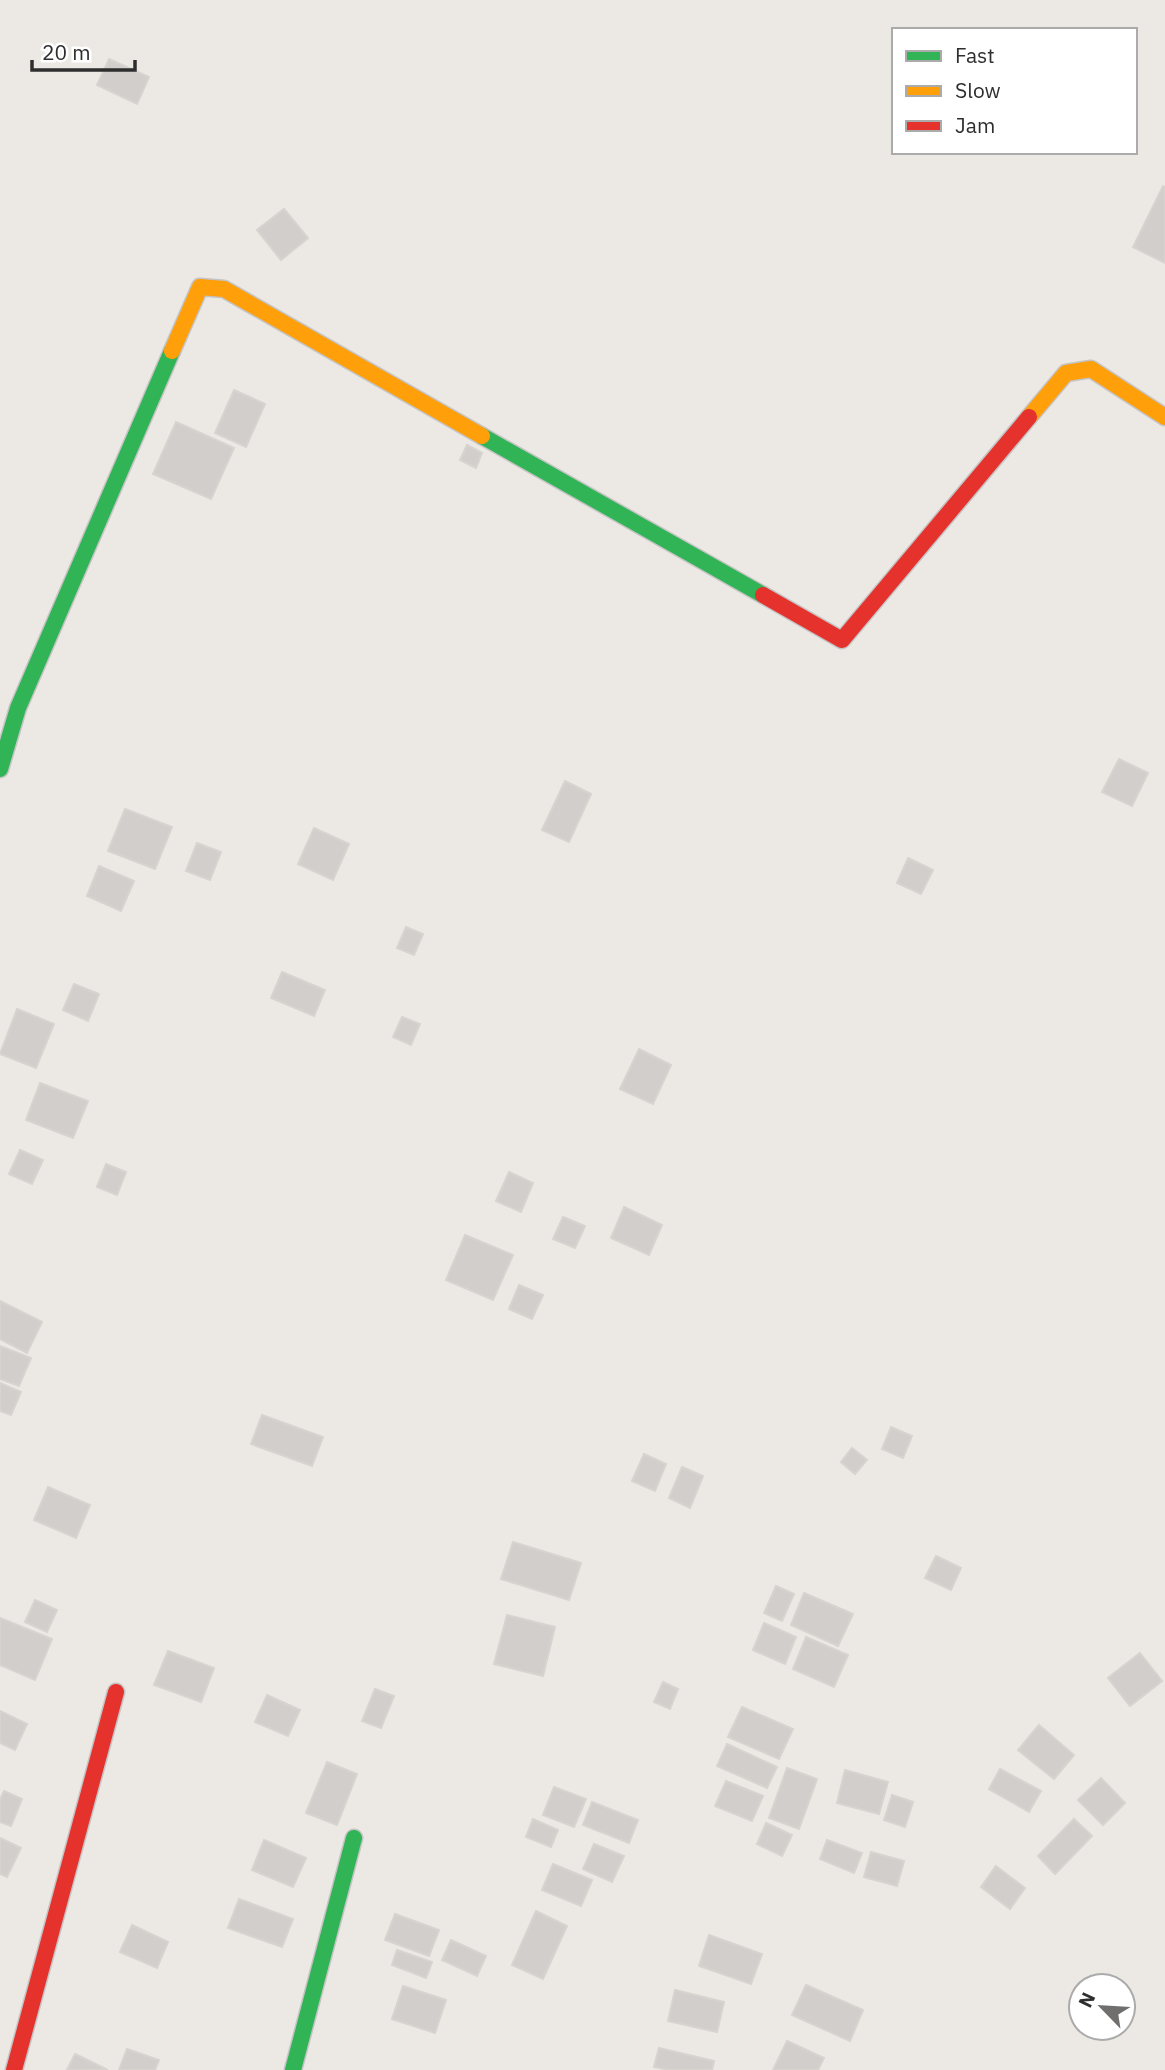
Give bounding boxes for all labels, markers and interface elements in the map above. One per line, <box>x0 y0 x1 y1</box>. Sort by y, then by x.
scale bar <box>32 28 135 72</box>
legend <box>892 28 1137 154</box>
text: 20 m <box>42 38 91 66</box>
text: Fast <box>955 41 995 69</box>
text: Slow <box>955 76 1001 104</box>
text: Jam <box>955 111 995 139</box>
north arrow <box>1067 1972 1137 2042</box>
text: N <box>1073 1989 1100 2011</box>

